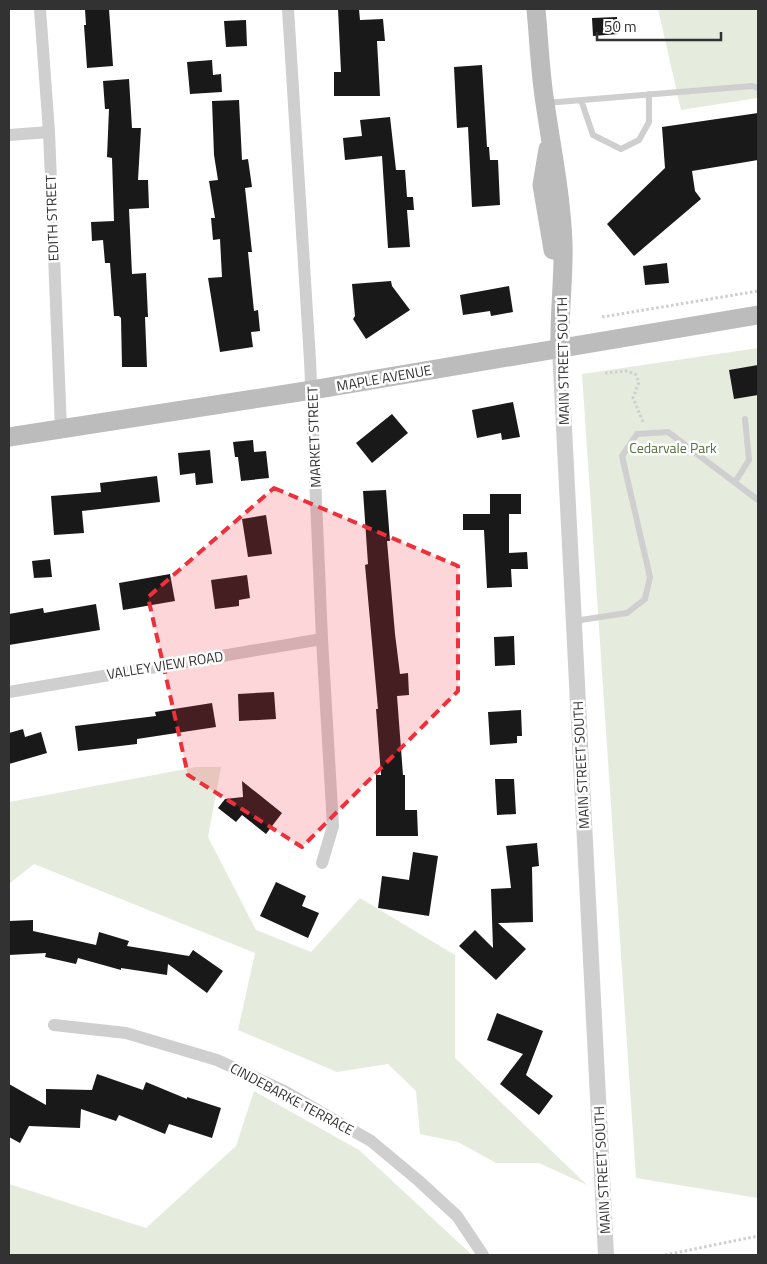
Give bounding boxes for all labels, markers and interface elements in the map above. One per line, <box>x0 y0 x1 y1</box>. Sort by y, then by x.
scale bar <box>597 10 721 42</box>
text: 50 m <box>604 15 637 38</box>
street label: EDITH STREET <box>39 174 64 262</box>
street label: MAIN STREET SOUTH <box>551 297 574 425</box>
street label: MAPLE AVENUE <box>335 359 433 396</box>
street label: MARKET STREET <box>301 385 326 488</box>
park label: Cedarvale Park <box>629 437 717 458</box>
street label: VALLEY VIEW ROAD <box>105 645 225 684</box>
street label: MAIN STREET SOUTH <box>567 700 594 830</box>
street label: CINDEBARKE TERRACE <box>227 1057 358 1140</box>
street label: MAIN STREET SOUTH <box>588 1105 615 1235</box>

